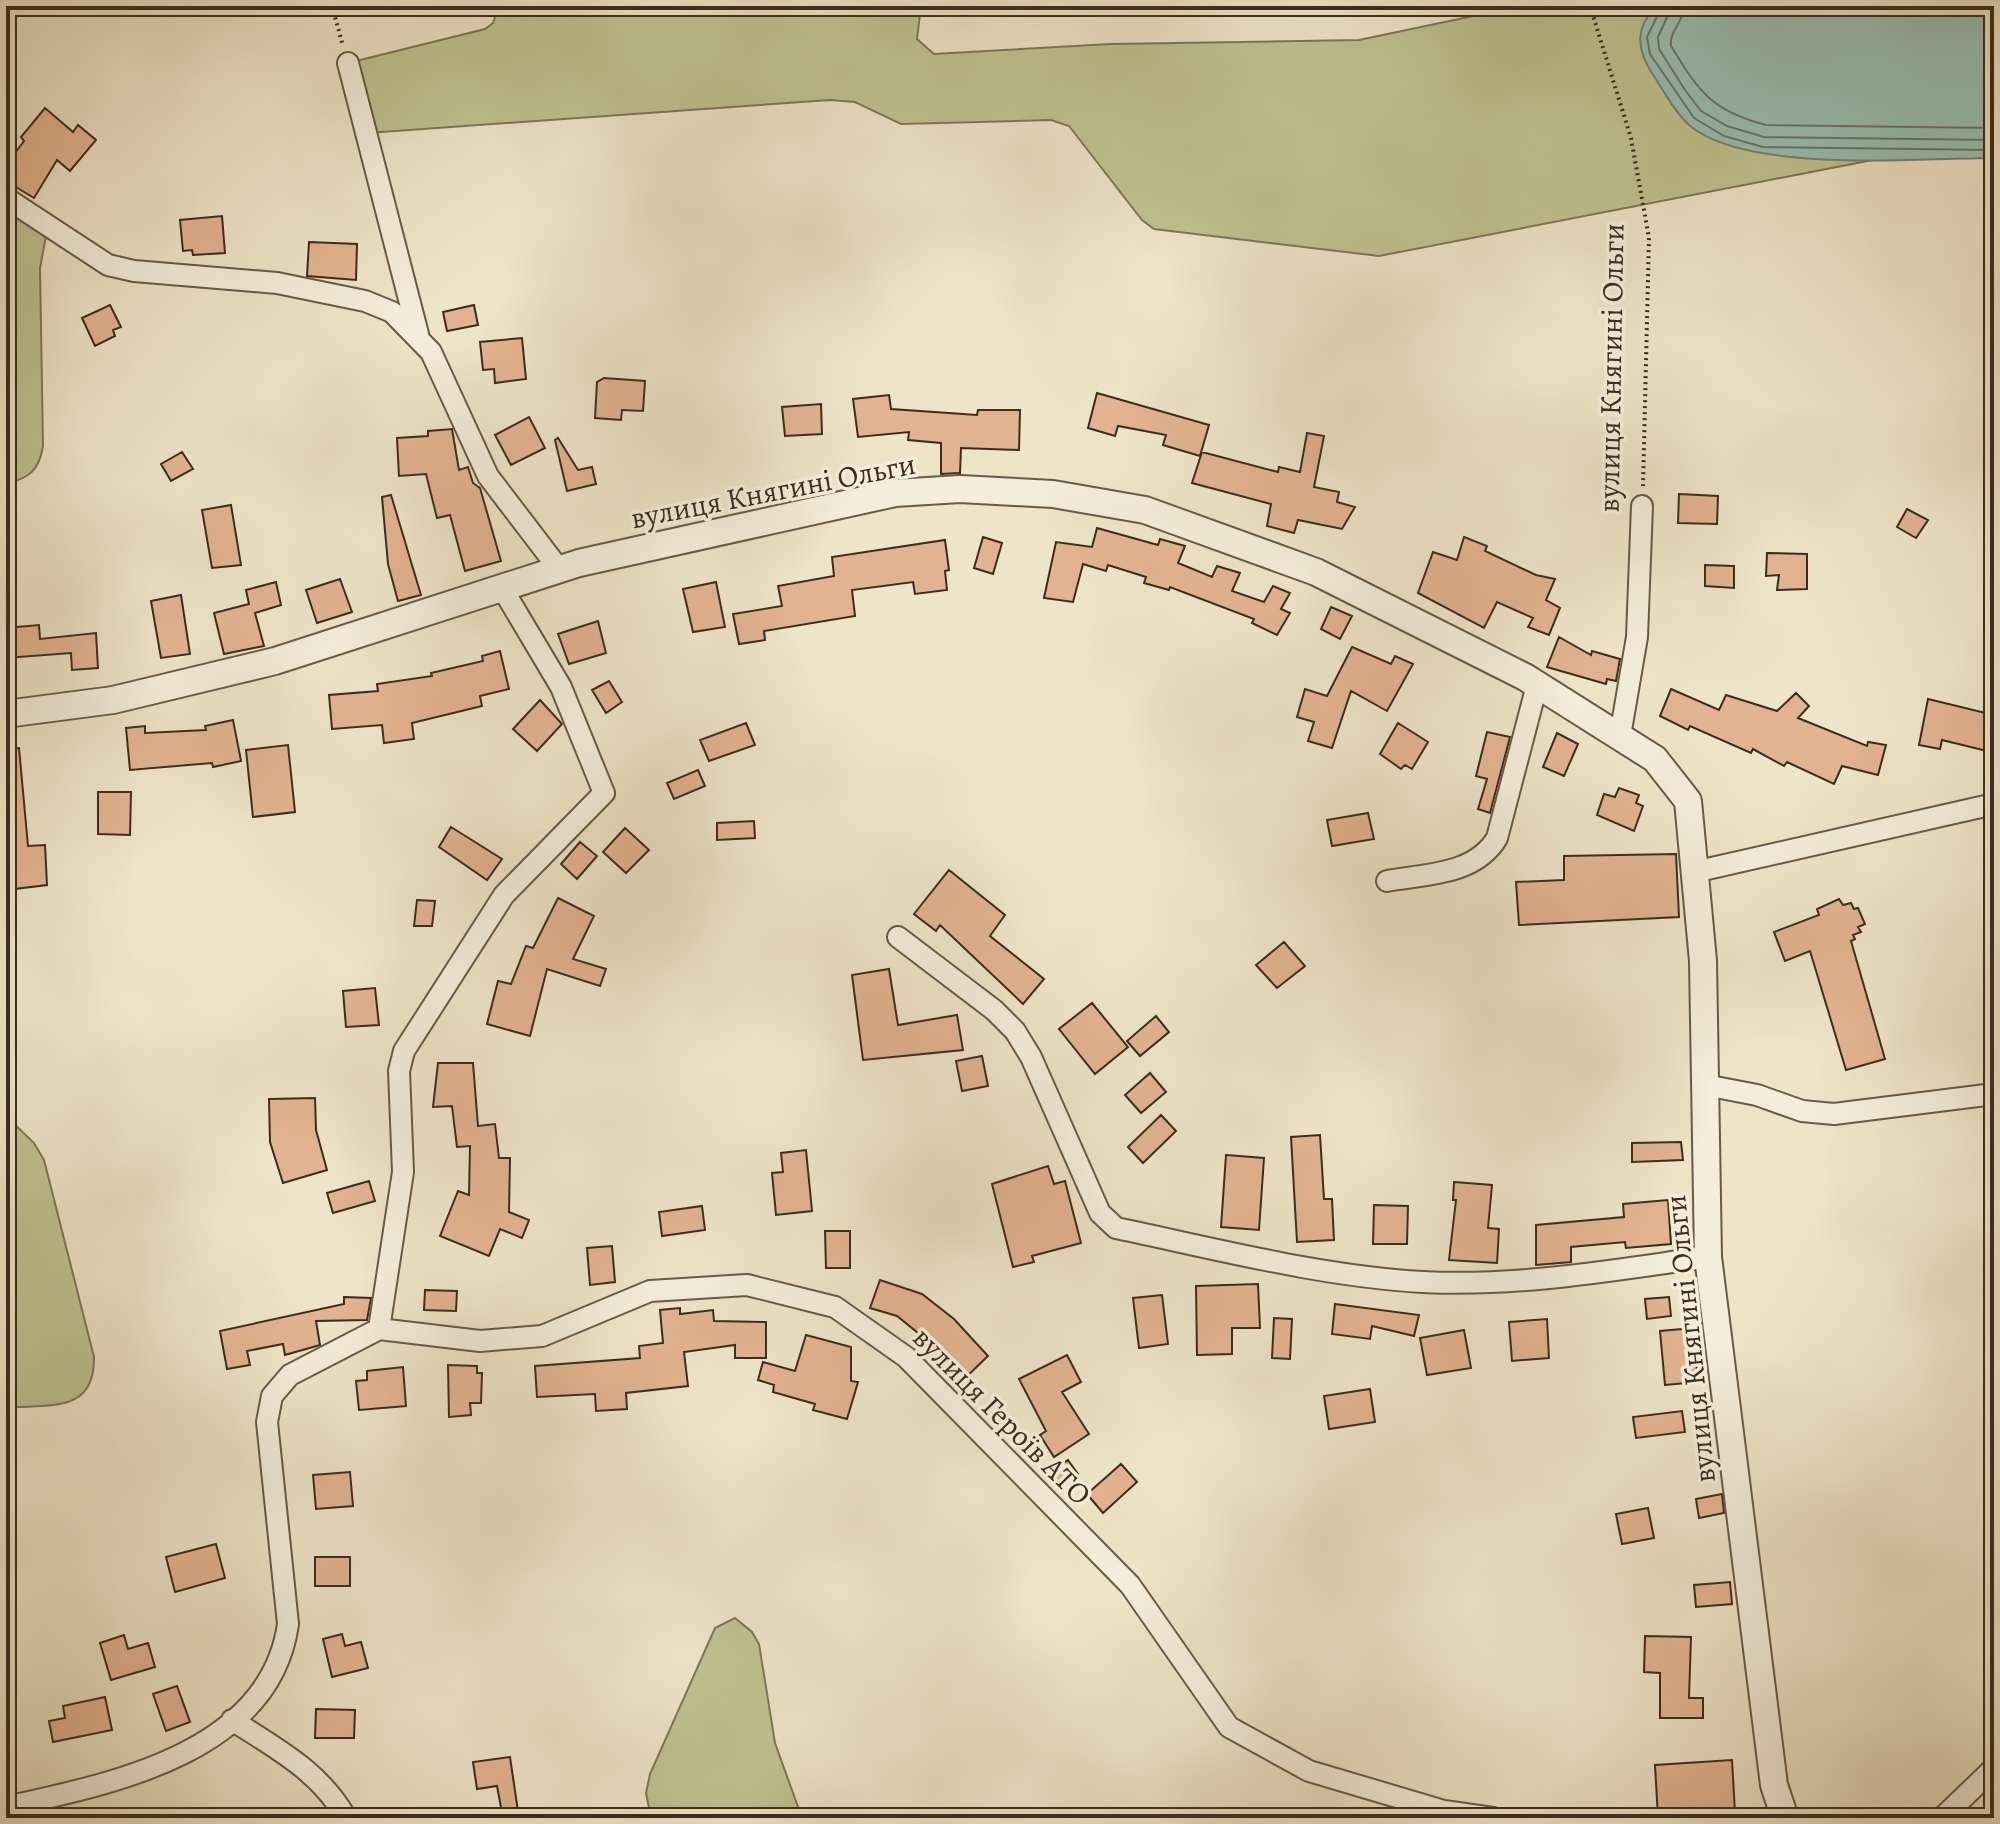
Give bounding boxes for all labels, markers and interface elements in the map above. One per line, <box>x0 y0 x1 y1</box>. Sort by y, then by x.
street label: вулиця Княгині Ольги <box>1588 223 1634 513</box>
street label: вулиця Княгині Ольги <box>627 444 919 538</box>
street label: вулиця Княгині Ольги <box>1655 1193 1725 1485</box>
street label: вулиця Героїв АТО <box>904 1318 1100 1514</box>

